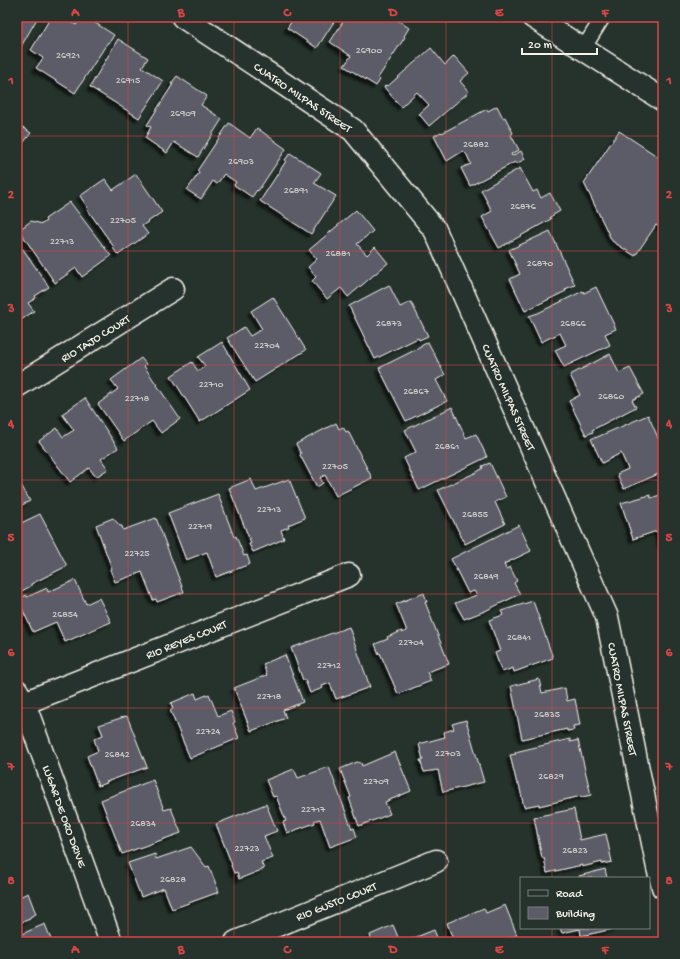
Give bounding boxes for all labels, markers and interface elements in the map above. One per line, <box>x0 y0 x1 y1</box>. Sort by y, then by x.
text: A <box>70 6 80 21</box>
text: B <box>177 6 186 21</box>
text: C <box>282 6 292 21</box>
text: D <box>388 6 398 21</box>
text: E <box>495 6 504 21</box>
text: F <box>601 6 610 21</box>
scale bar <box>522 30 597 56</box>
text: 20 m <box>528 39 553 53</box>
house number: 26900 <box>356 45 382 57</box>
house number: 26921 <box>56 50 80 62</box>
street label: CUATRO MILPAS STREET <box>250 61 355 137</box>
text: 1 <box>7 74 14 89</box>
text: 1 <box>665 74 672 89</box>
house number: 26915 <box>116 75 140 87</box>
house number: 26909 <box>170 108 196 120</box>
house number: 26882 <box>463 139 489 151</box>
house number: 26903 <box>228 156 254 168</box>
house number: 26891 <box>284 185 308 197</box>
text: 2 <box>8 188 15 203</box>
text: 2 <box>666 188 673 203</box>
house number: 26876 <box>510 201 537 213</box>
house number: 22705 <box>110 215 136 227</box>
house number: 22713 <box>50 236 74 248</box>
house number: 26881 <box>326 248 350 260</box>
house number: 26870 <box>527 258 553 270</box>
text: 3 <box>7 302 15 317</box>
text: 3 <box>665 302 673 317</box>
street label: RIO TAJO COURT <box>59 312 134 367</box>
house number: 26873 <box>376 318 402 330</box>
house number: 26866 <box>560 318 587 330</box>
house number: 22704 <box>254 340 280 352</box>
street label: CUATRO MILPAS STREET <box>477 342 538 455</box>
house number: 22710 <box>199 379 224 391</box>
house number: 26867 <box>403 386 430 398</box>
house number: 26860 <box>598 391 624 403</box>
house number: 22718 <box>125 393 150 405</box>
text: 4 <box>7 417 15 432</box>
text: 4 <box>665 417 673 432</box>
house number: 26861 <box>435 441 459 453</box>
house number: 22705 <box>322 461 348 473</box>
house number: 22713 <box>257 504 281 516</box>
house number: 26855 <box>462 509 488 521</box>
house number: 22719 <box>188 521 212 533</box>
text: 5 <box>8 531 15 546</box>
text: 5 <box>666 531 673 546</box>
house number: 22725 <box>124 548 150 560</box>
house number: 26849 <box>473 571 499 583</box>
house number: 26854 <box>52 609 78 621</box>
street label: RIO REYES COURT <box>144 618 231 663</box>
house number: 26841 <box>507 632 531 644</box>
house number: 22704 <box>398 637 424 649</box>
street label: CUATRO MILPAS STREET <box>603 641 639 759</box>
text: 6 <box>8 646 15 661</box>
text: 6 <box>666 646 673 661</box>
house number: 22712 <box>317 660 341 672</box>
house number: 22718 <box>257 691 282 703</box>
house number: 26835 <box>534 709 560 721</box>
house number: 22724 <box>196 726 221 738</box>
house number: 22703 <box>435 748 461 760</box>
house number: 26842 <box>104 749 130 761</box>
text: 7 <box>7 760 16 775</box>
text: 7 <box>665 760 674 775</box>
street label: LUGAR DE ORO DRIVE <box>38 764 88 870</box>
house number: 26829 <box>538 771 564 783</box>
house number: 22709 <box>363 776 389 788</box>
house number: 22717 <box>301 804 326 816</box>
house number: 26834 <box>130 818 156 830</box>
house number: 22723 <box>234 843 260 855</box>
house number: 26823 <box>562 845 588 857</box>
text: 8 <box>7 874 15 889</box>
house number: 26828 <box>160 874 186 886</box>
text: 8 <box>665 874 673 889</box>
legend <box>520 877 650 929</box>
street label: RIO GUSTO COURT <box>294 880 380 925</box>
text: Road <box>556 888 583 902</box>
text: Building <box>555 908 595 922</box>
text: A <box>70 943 80 958</box>
text: B <box>177 943 186 958</box>
text: C <box>282 943 292 958</box>
text: D <box>388 943 398 958</box>
text: E <box>495 943 504 958</box>
text: F <box>601 943 610 958</box>

